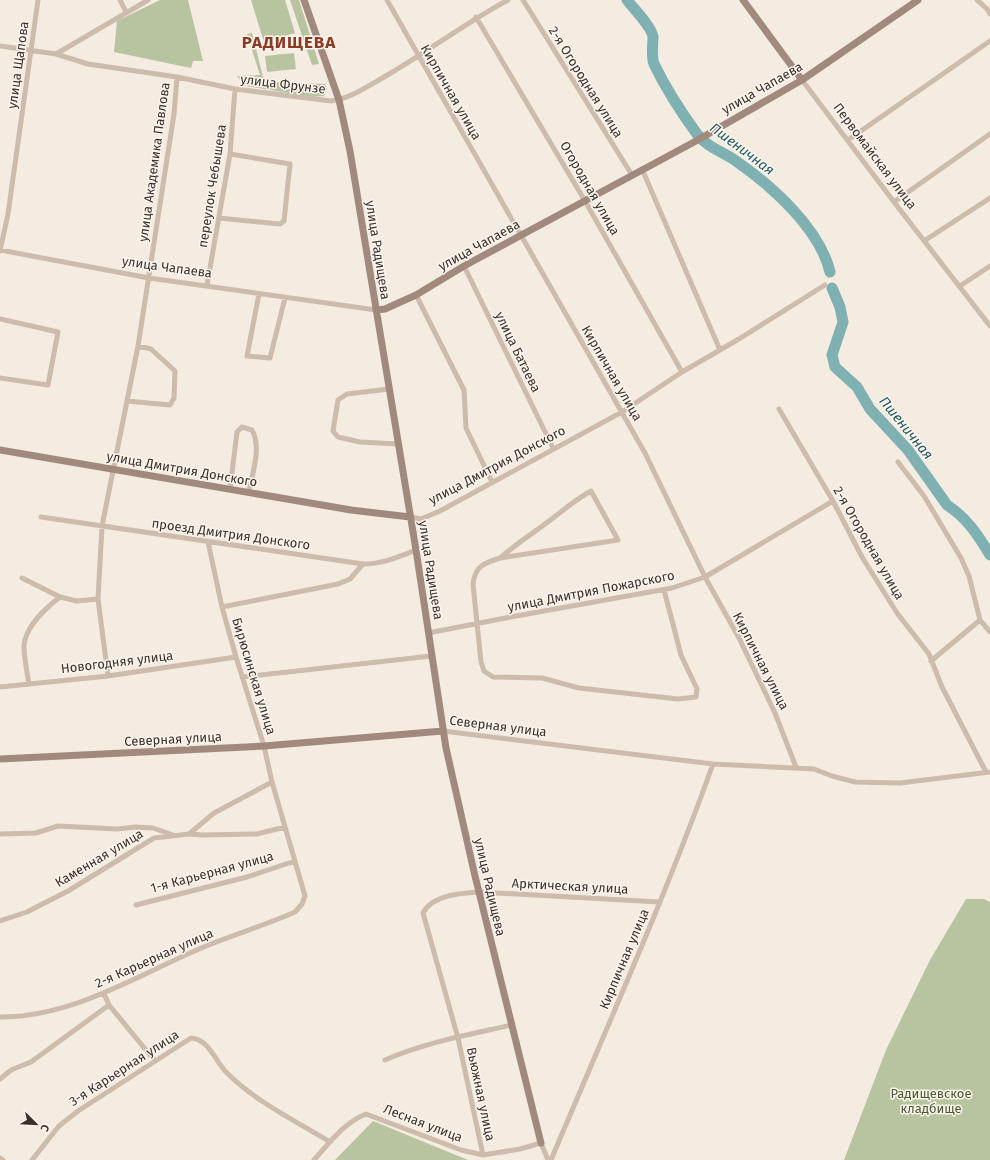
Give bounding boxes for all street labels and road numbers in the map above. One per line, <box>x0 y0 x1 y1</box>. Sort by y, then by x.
street label: улица Щапова <box>4 20 32 110</box>
street label: 2-я Огородная улица <box>546 24 626 140</box>
street label: Кирпичная улица <box>418 42 484 142</box>
street label: улица Чапаева <box>719 59 805 117</box>
street label: улица Фрунзе <box>240 71 326 97</box>
street label: улица Академика Павлова <box>135 81 173 243</box>
street label: Первомайская улица <box>830 100 920 212</box>
street label: переулок Чебышева <box>195 123 229 249</box>
street label: Огородная улица <box>557 138 623 238</box>
street label: улица Радищева <box>363 199 393 301</box>
street label: улица Чапаева <box>436 216 522 274</box>
street label: улица Чапаева <box>121 253 213 281</box>
street label: улица Батаева <box>492 309 544 395</box>
street label: Кирпичная улица <box>579 323 645 423</box>
street label: улица Дмитрия Донского <box>426 423 568 507</box>
street label: улица Дмитрия Донского <box>106 448 258 490</box>
street label: 2-я Огородная улица <box>831 484 907 602</box>
street label: проезд Дмитрия Донского <box>151 515 311 553</box>
street label: улица Радищева <box>416 519 446 621</box>
street label: улица Дмитрия Пожарского <box>506 567 676 615</box>
street label: Кирпичная улица <box>730 610 792 712</box>
street label: Бирюсинская улица <box>229 616 279 736</box>
street label: Новогодняя улица <box>60 648 174 676</box>
street label: Северная улица <box>449 713 547 739</box>
street label: Северная улица <box>124 729 222 749</box>
street label: Каменная улица <box>52 826 146 890</box>
street label: улица Радищева <box>471 836 509 938</box>
street label: 1-я Карьерная улица <box>149 848 275 896</box>
street label: Арктическая улица <box>511 875 629 897</box>
street label: Кирпичная улица <box>596 907 652 1011</box>
street label: 2-я Карьерная улица <box>93 925 215 991</box>
street label: 3-я Карьерная улица <box>66 1027 182 1109</box>
street label: Вьюжная улица <box>464 1046 498 1142</box>
street label: Лесная улица <box>381 1101 465 1145</box>

